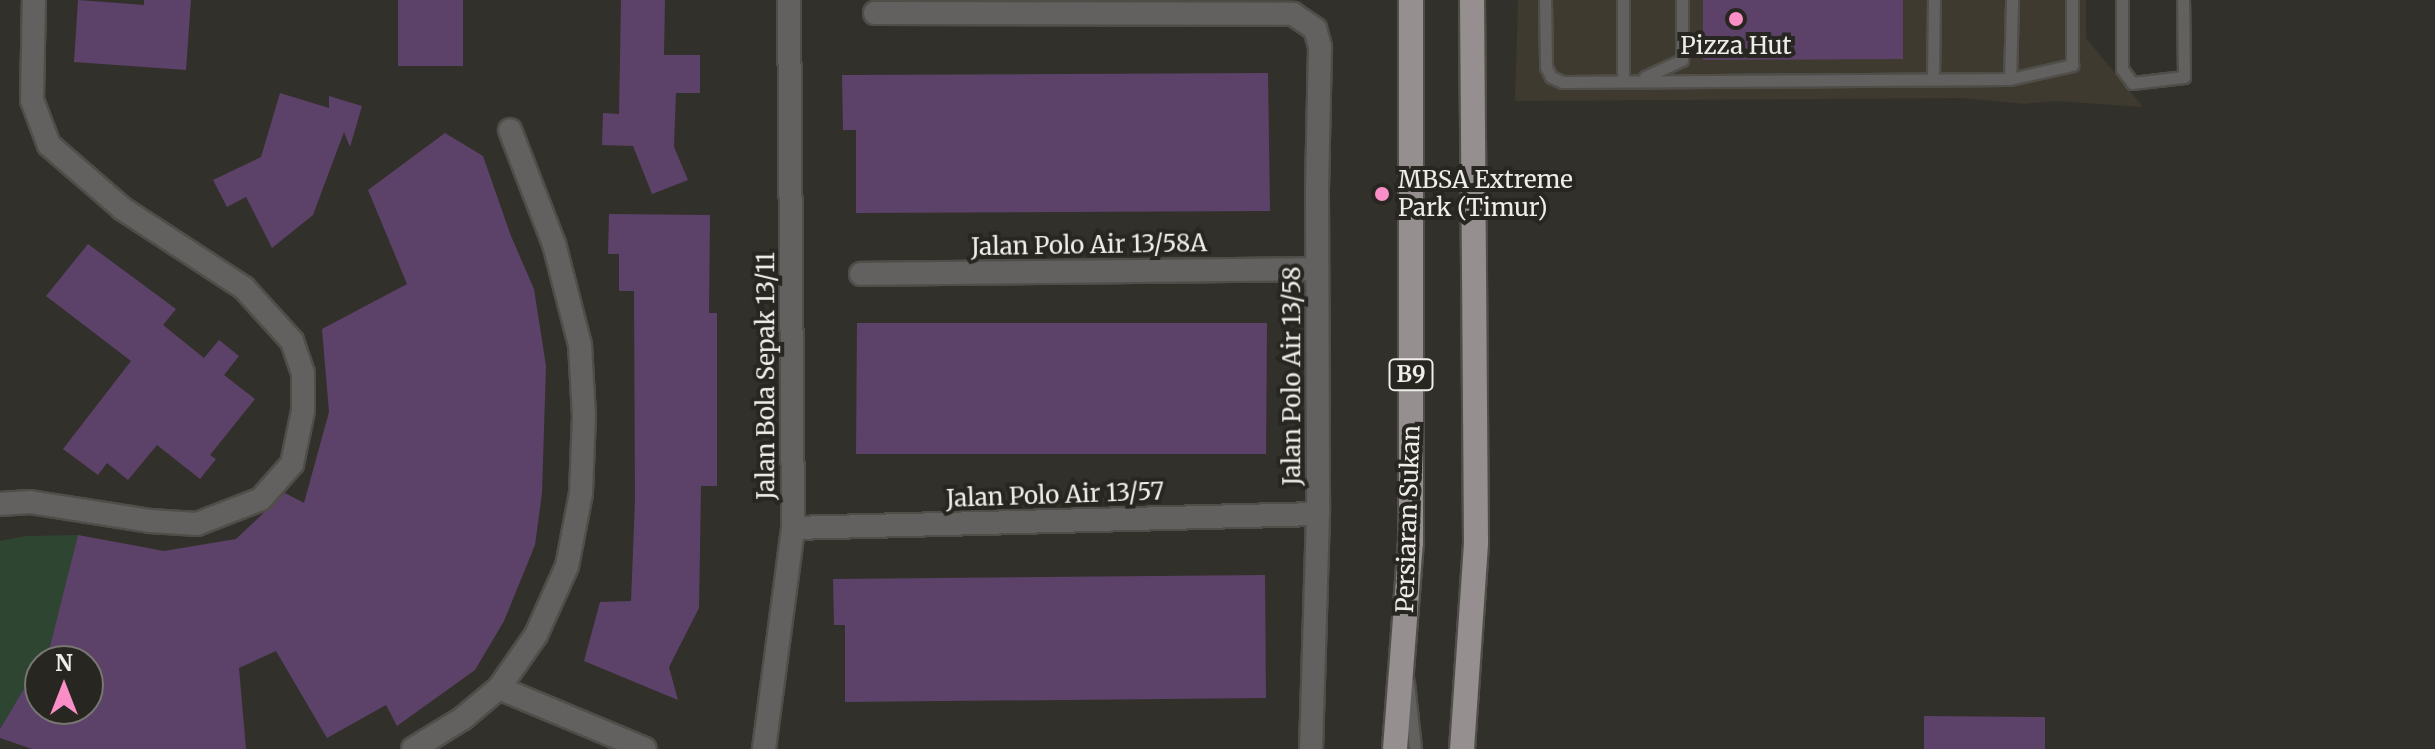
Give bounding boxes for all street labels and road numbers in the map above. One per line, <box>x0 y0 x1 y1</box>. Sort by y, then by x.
street label: Jalan Polo Air 13/58A <box>971 229 1207 261</box>
street label: Jalan Bola Sepak 13/11 <box>752 252 780 500</box>
street label: Jalan Polo Air 13/58 <box>1278 266 1306 486</box>
road number: B9 <box>1387 357 1435 393</box>
street label: Persiaran Sukan <box>1390 425 1426 613</box>
street label: Jalan Polo Air 13/57 <box>946 477 1164 513</box>

